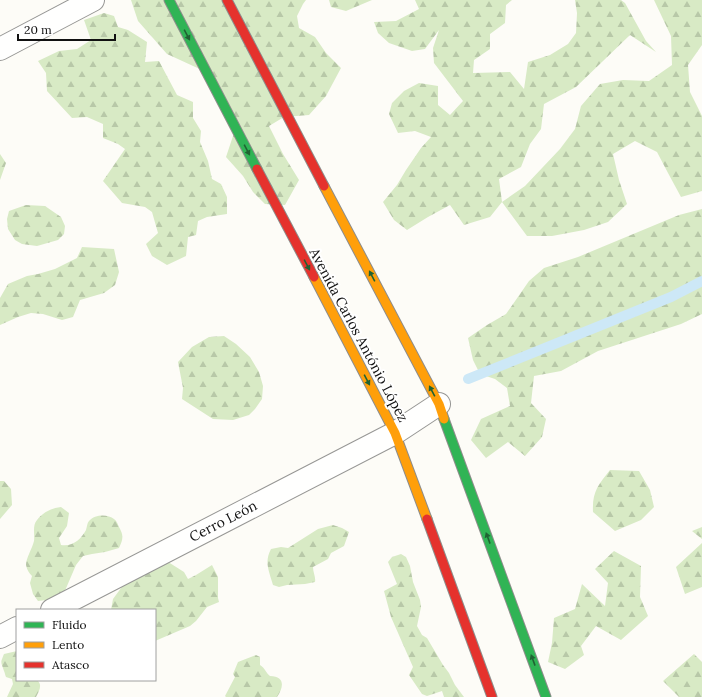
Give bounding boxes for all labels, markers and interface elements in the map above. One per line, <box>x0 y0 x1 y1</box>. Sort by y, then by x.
scale bar <box>18 16 115 42</box>
text: 20 m <box>24 22 52 37</box>
one-way arrow <box>184 29 190 40</box>
one-way arrow <box>244 144 250 156</box>
street label: Avenida Carlos António López <box>305 244 413 425</box>
one-way arrow <box>304 259 311 271</box>
one-way arrow <box>369 270 375 281</box>
one-way arrow <box>364 375 371 386</box>
one-way arrow <box>429 385 435 396</box>
street label: Cerro León <box>186 496 260 546</box>
one-way arrow <box>485 532 491 544</box>
legend <box>16 609 156 681</box>
text: Fluido <box>52 617 87 632</box>
text: Lento <box>52 637 84 652</box>
one-way arrow <box>529 654 535 666</box>
text: Atasco <box>51 657 89 672</box>

